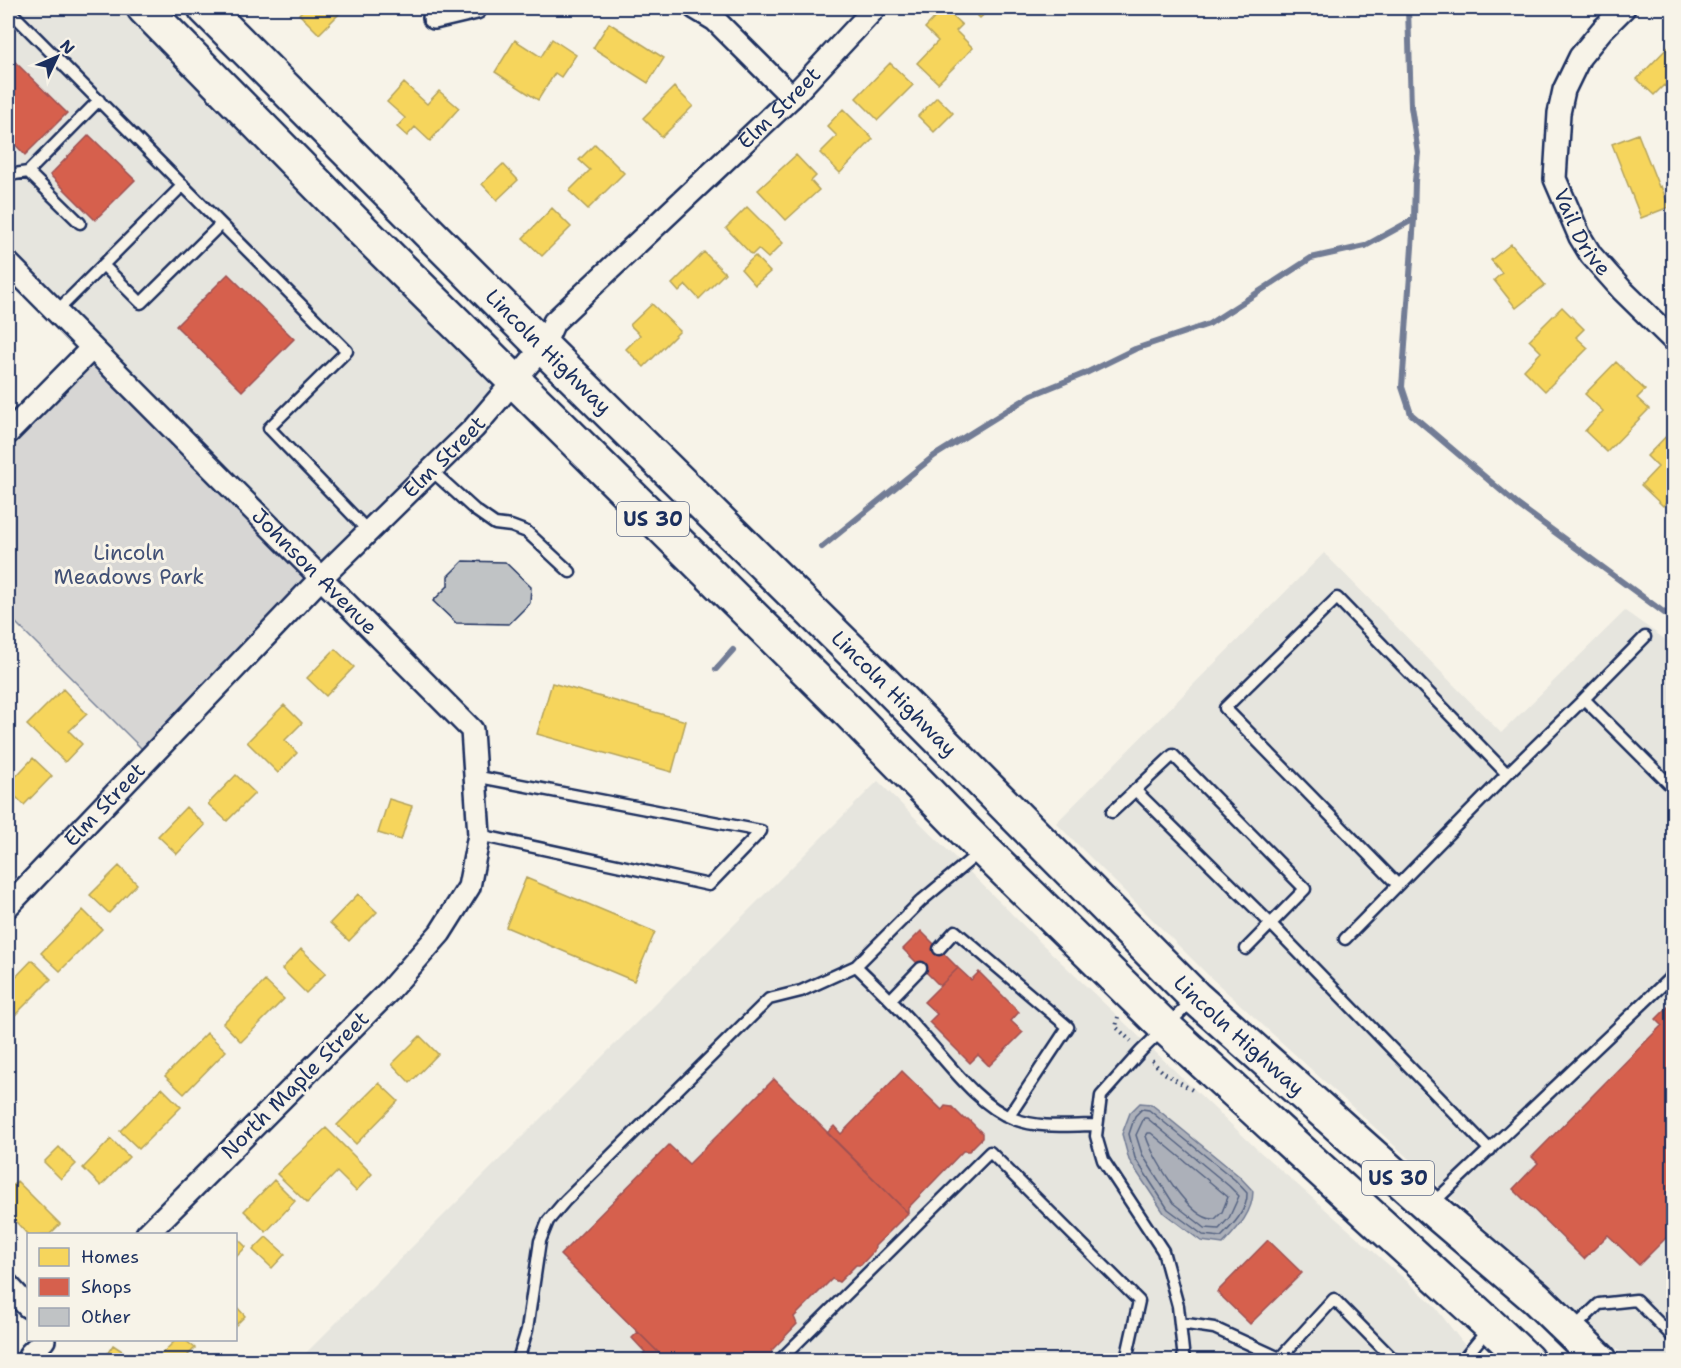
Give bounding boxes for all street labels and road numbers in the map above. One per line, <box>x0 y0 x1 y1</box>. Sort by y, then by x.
street label: Elm Street <box>732 61 827 155</box>
street label: Vail Drive <box>1547 184 1617 282</box>
street label: Lincoln Highway <box>479 283 618 421</box>
street label: Elm Street <box>397 410 492 504</box>
street label: Johnson Avenue <box>246 502 384 641</box>
road number: US 30 <box>617 502 689 536</box>
street label: Lincoln Highway <box>825 624 963 763</box>
street label: Elm Street <box>58 757 151 853</box>
street label: Lincoln Highway <box>1167 969 1310 1102</box>
street label: North Maple Street <box>215 1005 375 1165</box>
road number: US 30 <box>1362 1161 1434 1195</box>

